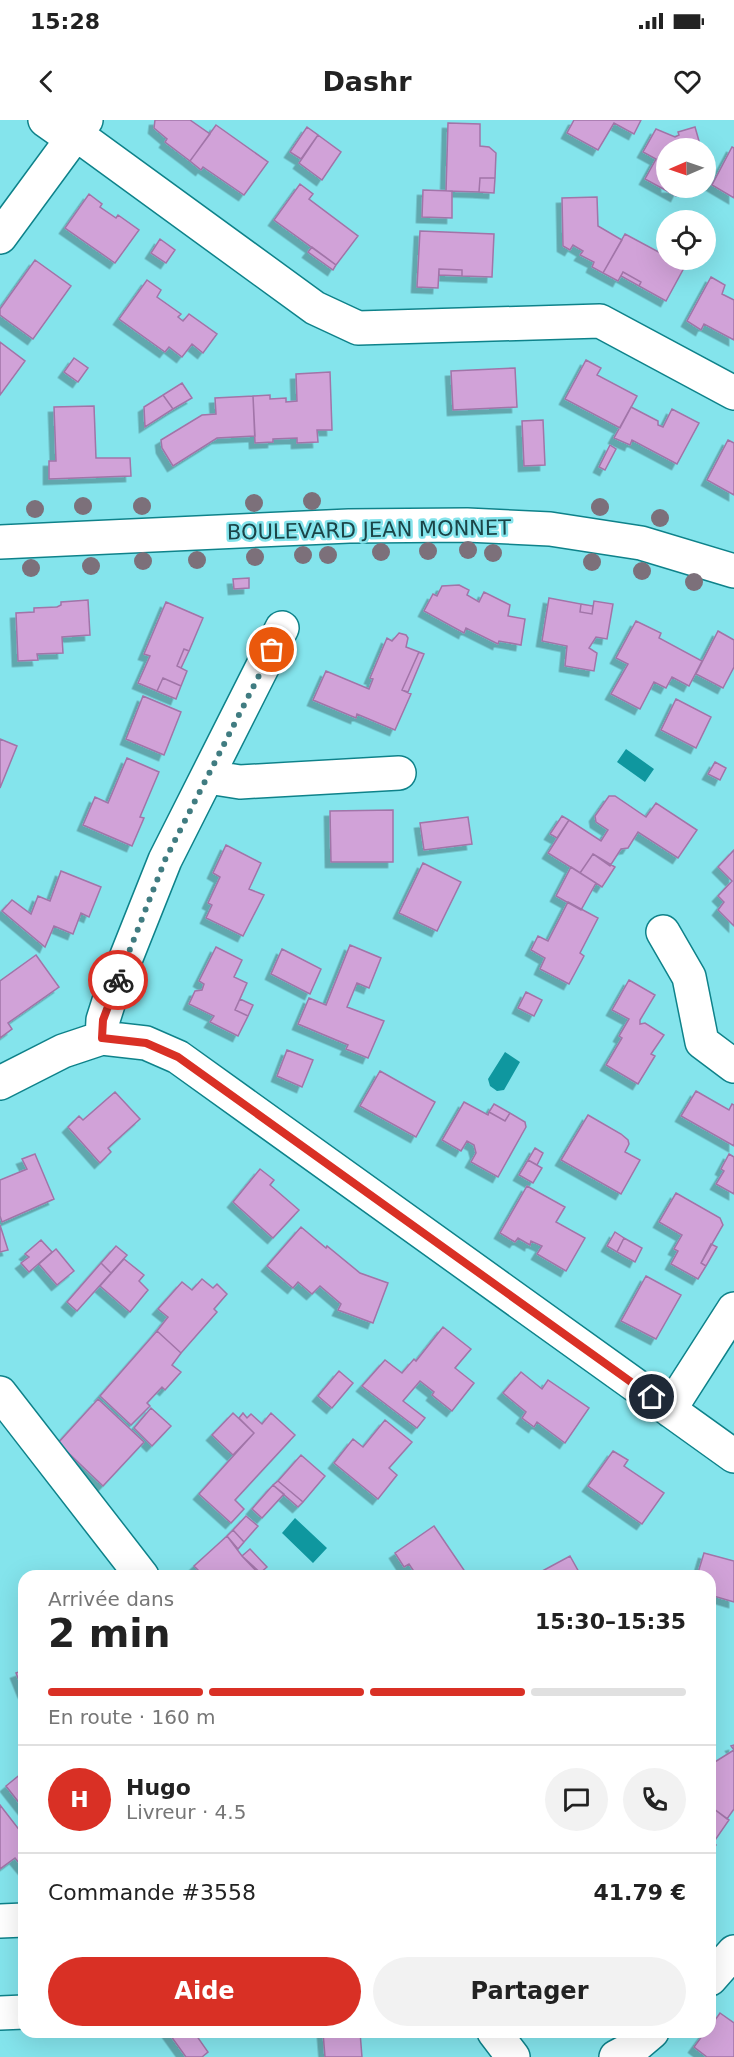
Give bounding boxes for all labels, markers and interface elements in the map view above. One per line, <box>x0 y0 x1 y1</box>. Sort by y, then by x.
text: 15:28 <box>30 9 100 34</box>
icon: back <box>30 65 63 98</box>
icon: heart <box>671 65 704 98</box>
text: Dashr <box>322 66 412 97</box>
north arrow <box>656 138 716 198</box>
map controls <box>656 138 716 270</box>
button: locate <box>656 210 716 270</box>
street label: BOULEVARD JEAN MONNET <box>227 516 511 544</box>
pin <box>246 624 297 675</box>
icon: bag <box>255 633 288 666</box>
courier <box>88 950 148 1010</box>
icon: bike <box>102 964 135 997</box>
pin <box>626 1371 677 1422</box>
icon: home <box>635 1380 668 1413</box>
text: Arrivée dans <box>48 1587 174 1611</box>
text: 15:30–15:35 <box>535 1609 686 1634</box>
text: 2 min <box>48 1611 170 1656</box>
text: En route · 160 m <box>48 1705 216 1729</box>
button: chat <box>545 1768 608 1831</box>
button: phone <box>623 1768 686 1831</box>
text: Hugo <box>126 1775 191 1800</box>
text: H <box>70 1787 89 1812</box>
text: Livreur · 4.5 <box>126 1800 246 1824</box>
text: Commande #3558 <box>48 1880 256 1905</box>
text: 41.79 € <box>593 1880 686 1905</box>
button: Aide <box>48 1957 361 2026</box>
button: Partager <box>373 1957 686 2026</box>

